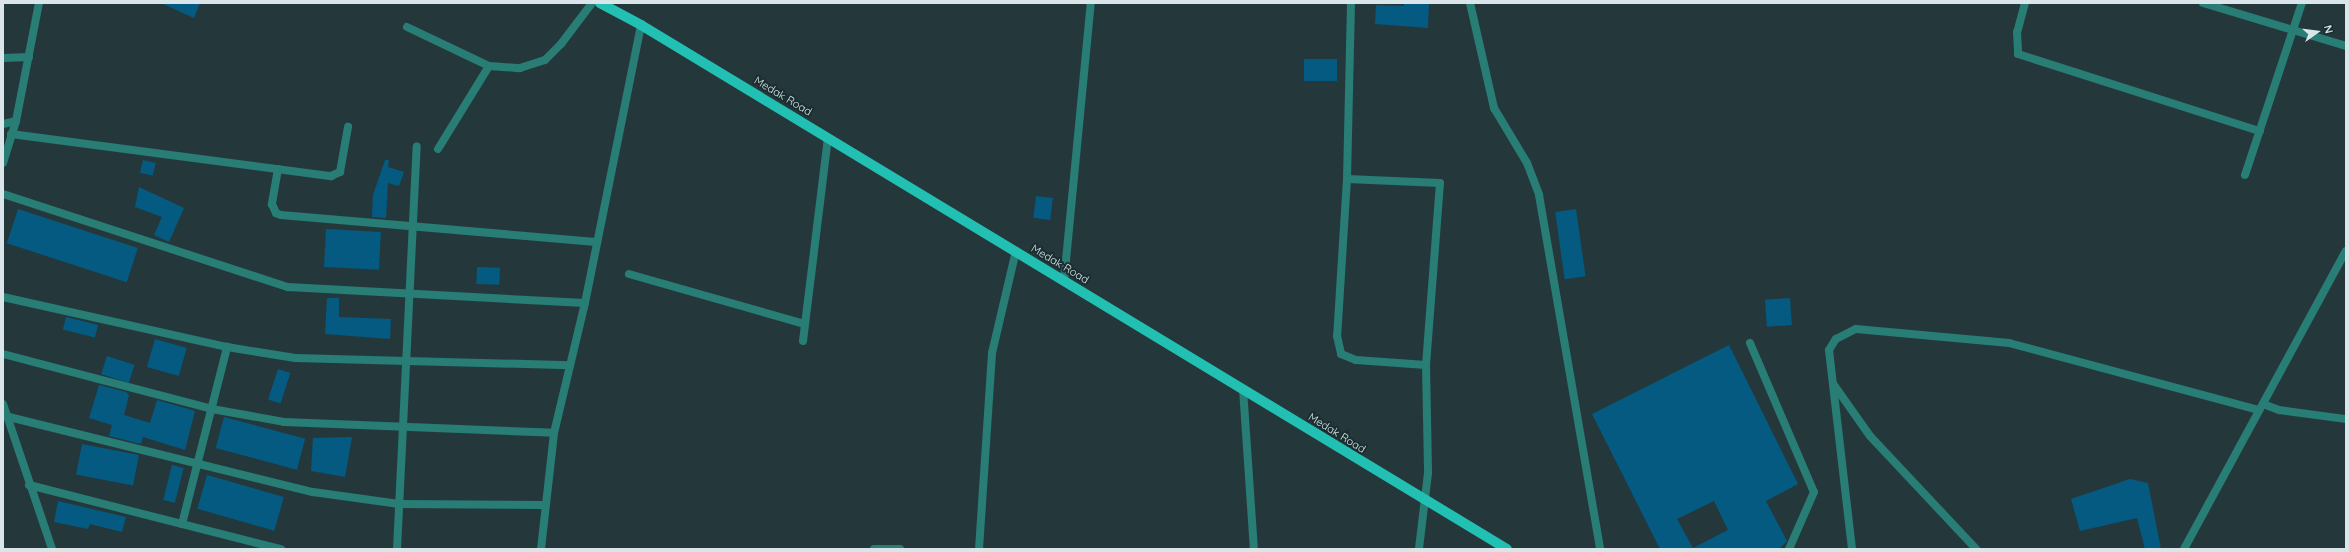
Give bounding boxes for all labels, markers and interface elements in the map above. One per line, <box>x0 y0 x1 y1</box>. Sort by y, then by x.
north arrow <box>2297 12 2337 52</box>
text: N <box>2321 23 2336 35</box>
street label: Medak Road <box>752 74 814 118</box>
street label: Medak Road <box>1029 242 1091 286</box>
street label: Medak Road <box>1306 410 1368 456</box>

